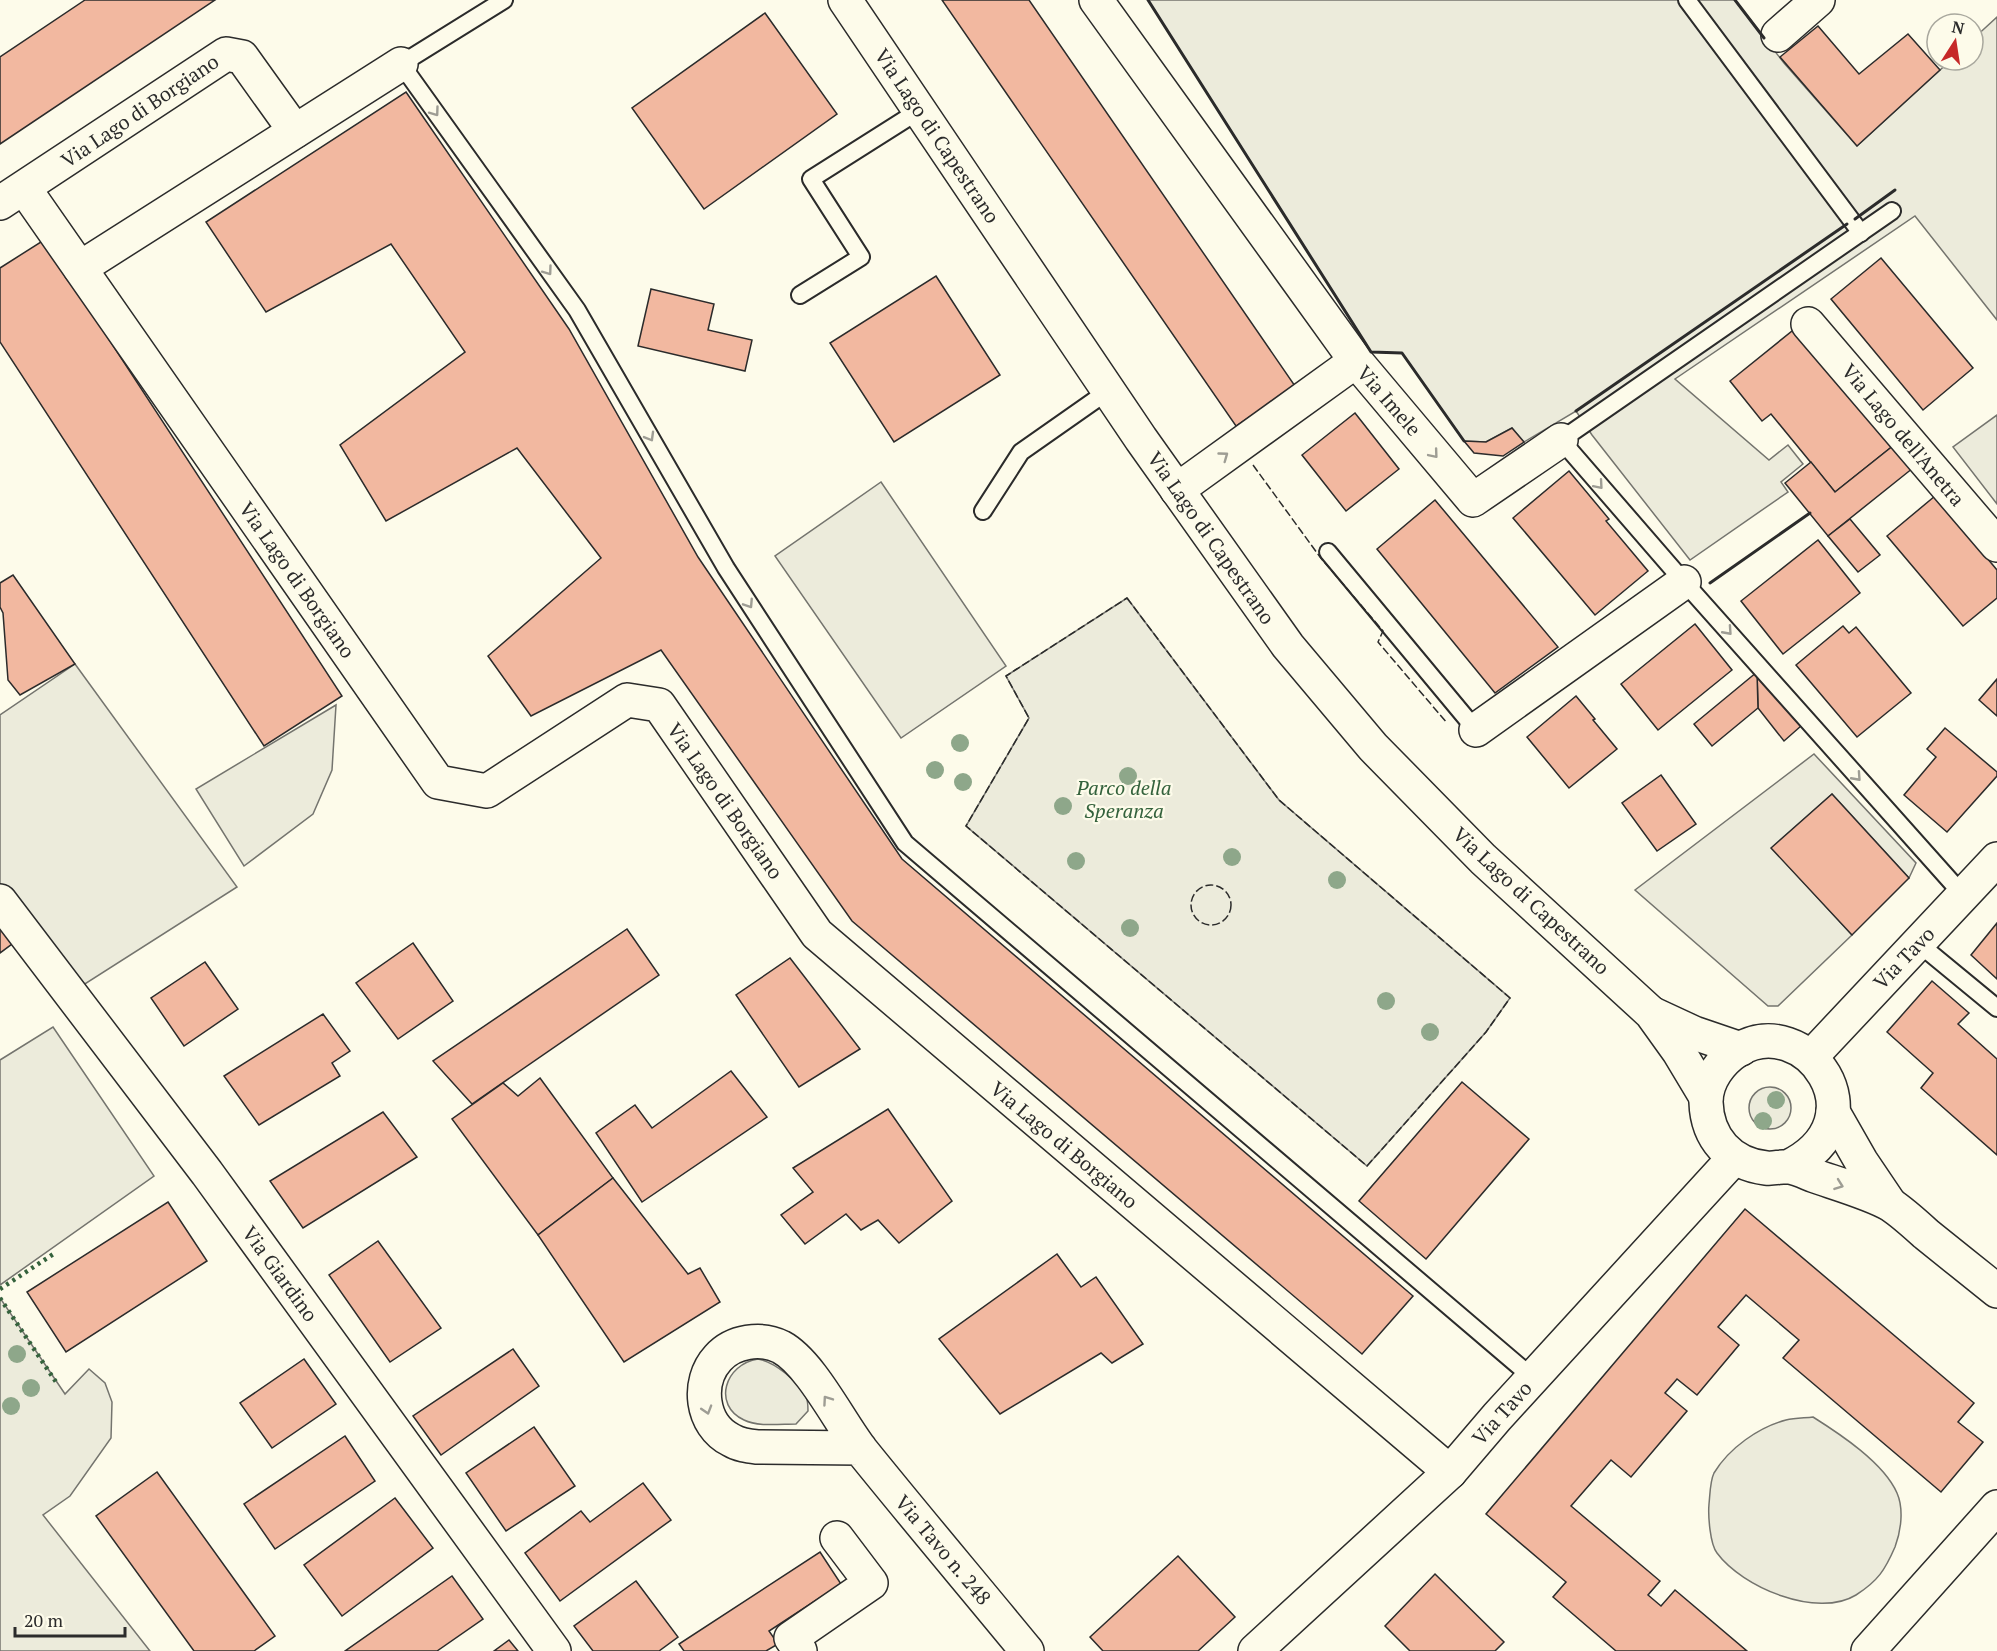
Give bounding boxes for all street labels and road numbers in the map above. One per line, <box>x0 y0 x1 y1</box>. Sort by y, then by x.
street label: Via Lago di Capestrano <box>869 43 1006 228</box>
street label: Via Lago di Borgiano <box>56 48 224 173</box>
street label: Via Lago dell'Anetra <box>1836 358 1971 512</box>
street label: Via Imele <box>1351 360 1427 442</box>
street label: Via Lago di Capestrano <box>1141 446 1281 630</box>
street label: Via Lago di Borgiano <box>233 496 361 663</box>
street label: Via Lago di Borgiano <box>661 717 789 884</box>
street label: Via Lago di Capestrano <box>1447 821 1616 981</box>
street label: Via Tavo <box>1867 920 1940 995</box>
street label: Via Lago di Borgiano <box>985 1075 1144 1214</box>
street label: Via Giardino <box>236 1220 324 1327</box>
street label: Via Tavo <box>1466 1375 1538 1450</box>
street label: Via Tavo n. 248 <box>889 1489 997 1610</box>

